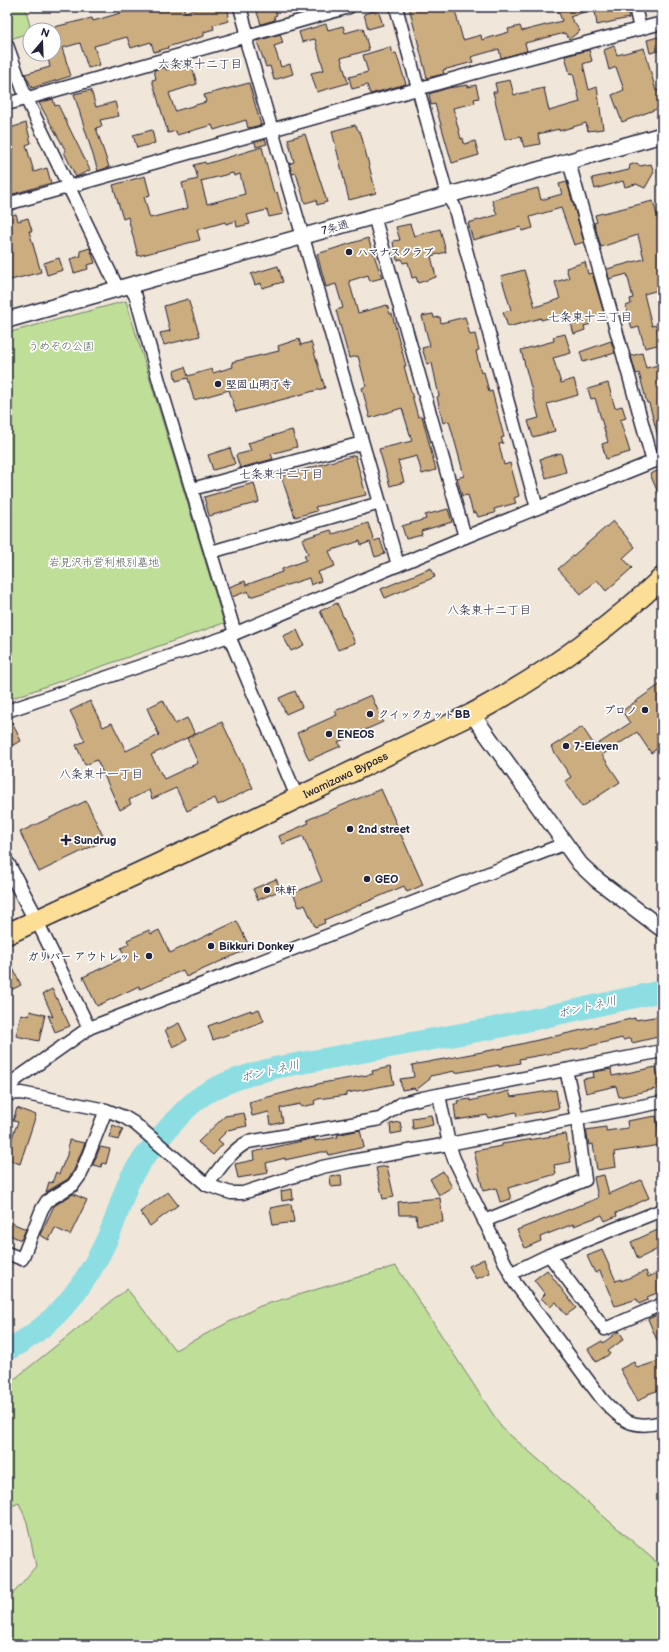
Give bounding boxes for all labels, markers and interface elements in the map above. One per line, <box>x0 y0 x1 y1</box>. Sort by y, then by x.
north arrow <box>22 22 62 62</box>
text: N <box>39 26 51 41</box>
district label: 六条東十二丁目 <box>158 57 242 72</box>
street label: 7条通 <box>320 217 350 238</box>
place label: ハマナスクラブ <box>357 246 434 259</box>
marker: ハマナスクラブ <box>344 247 354 257</box>
district label: 七条東十三丁目 <box>548 310 632 325</box>
park label: うめぞの公園 <box>28 340 94 353</box>
place label: 堅固山明了寺 <box>226 378 292 391</box>
marker: 堅固山明了寺 <box>213 379 223 389</box>
district label: 七条東十二丁目 <box>239 467 323 482</box>
park label: 岩見沢市営利根別墓地 <box>49 556 159 569</box>
district label: 八条東十二丁目 <box>447 603 531 618</box>
place label: プロノ <box>604 704 637 717</box>
marker: プロノ <box>640 705 650 715</box>
place label: クイックカットBB <box>378 708 470 721</box>
marker: クイックカットBB <box>365 709 375 719</box>
place label: ENEOS <box>337 728 375 741</box>
marker: ENEOS <box>324 729 334 739</box>
place label: 7-Eleven <box>574 740 618 753</box>
marker: 7-Eleven <box>561 741 571 751</box>
street label: Iwamizawa Bypass <box>301 749 391 801</box>
district label: 八条東十一丁目 <box>59 767 143 782</box>
place label: 2nd street <box>358 823 410 836</box>
marker: 2nd street <box>345 824 355 834</box>
place label: Sundrug <box>74 834 116 847</box>
marker: Sundrug <box>61 835 71 845</box>
place label: GEO <box>375 873 398 886</box>
marker: GEO <box>362 874 372 884</box>
place label: 味軒 <box>275 884 297 897</box>
marker: 味軒 <box>262 885 272 895</box>
place label: Bikkuri Donkey <box>219 940 294 953</box>
marker: Bikkuri Donkey <box>206 941 216 951</box>
place label: ガリバー アウトレット <box>28 950 141 963</box>
marker: ガリバー アウトレット <box>144 951 154 961</box>
water label: ポントネ川 <box>556 993 618 1022</box>
water label: ポントネ川 <box>239 1057 301 1086</box>

